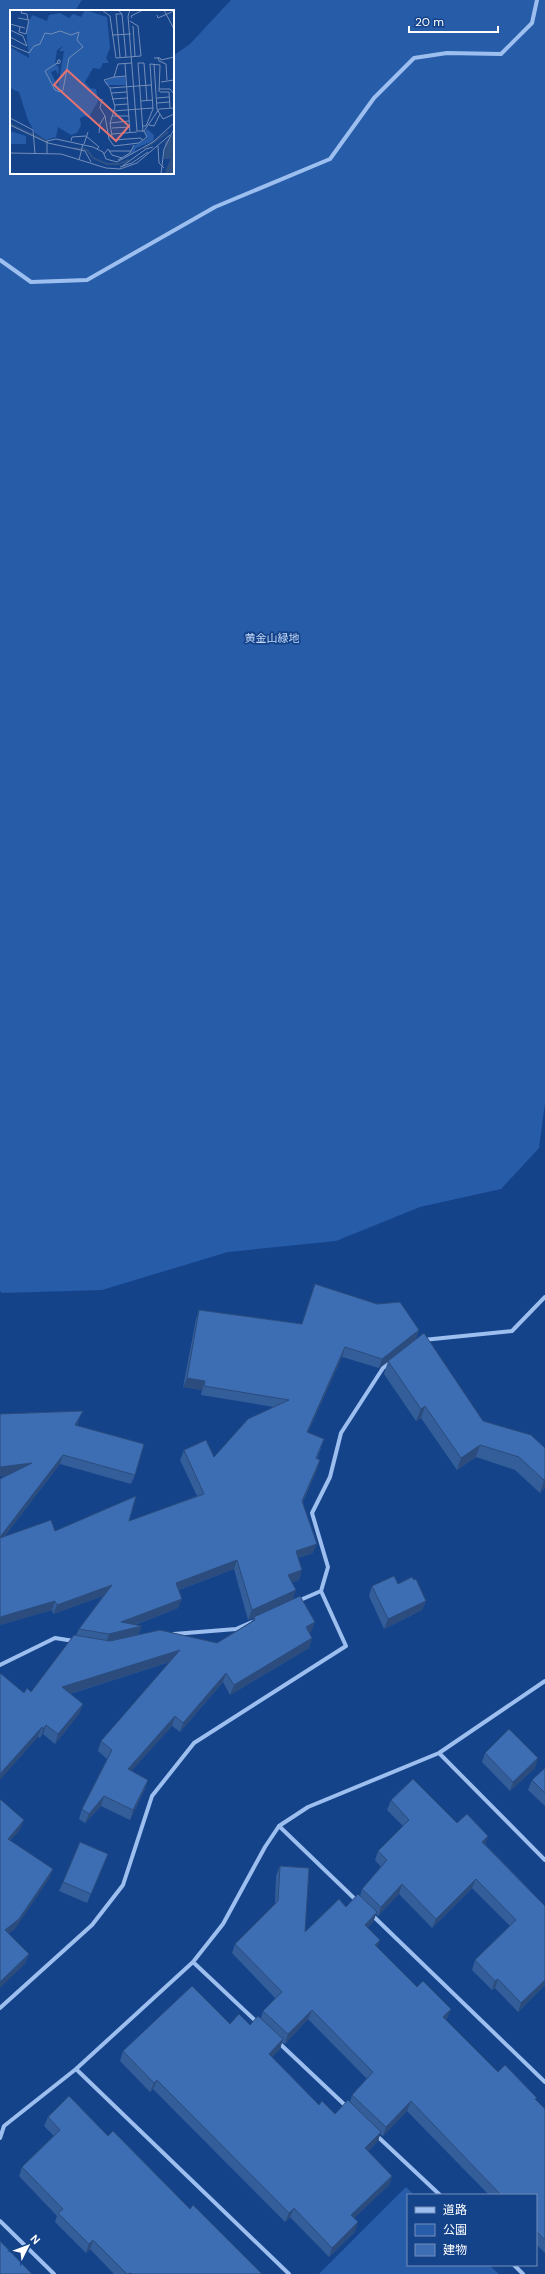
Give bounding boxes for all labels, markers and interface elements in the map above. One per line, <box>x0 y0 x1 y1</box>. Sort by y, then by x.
scale bar <box>409 8 498 34</box>
inset map <box>10 10 174 174</box>
text: 20 m <box>415 14 444 30</box>
park label: 黄金山緑地 <box>245 631 300 645</box>
legend <box>407 2194 537 2266</box>
text: 道路 <box>443 2202 467 2218</box>
text: 公園 <box>443 2222 467 2238</box>
north arrow <box>8 2226 48 2266</box>
text: N <box>28 2232 43 2247</box>
text: 建物 <box>443 2242 467 2258</box>

